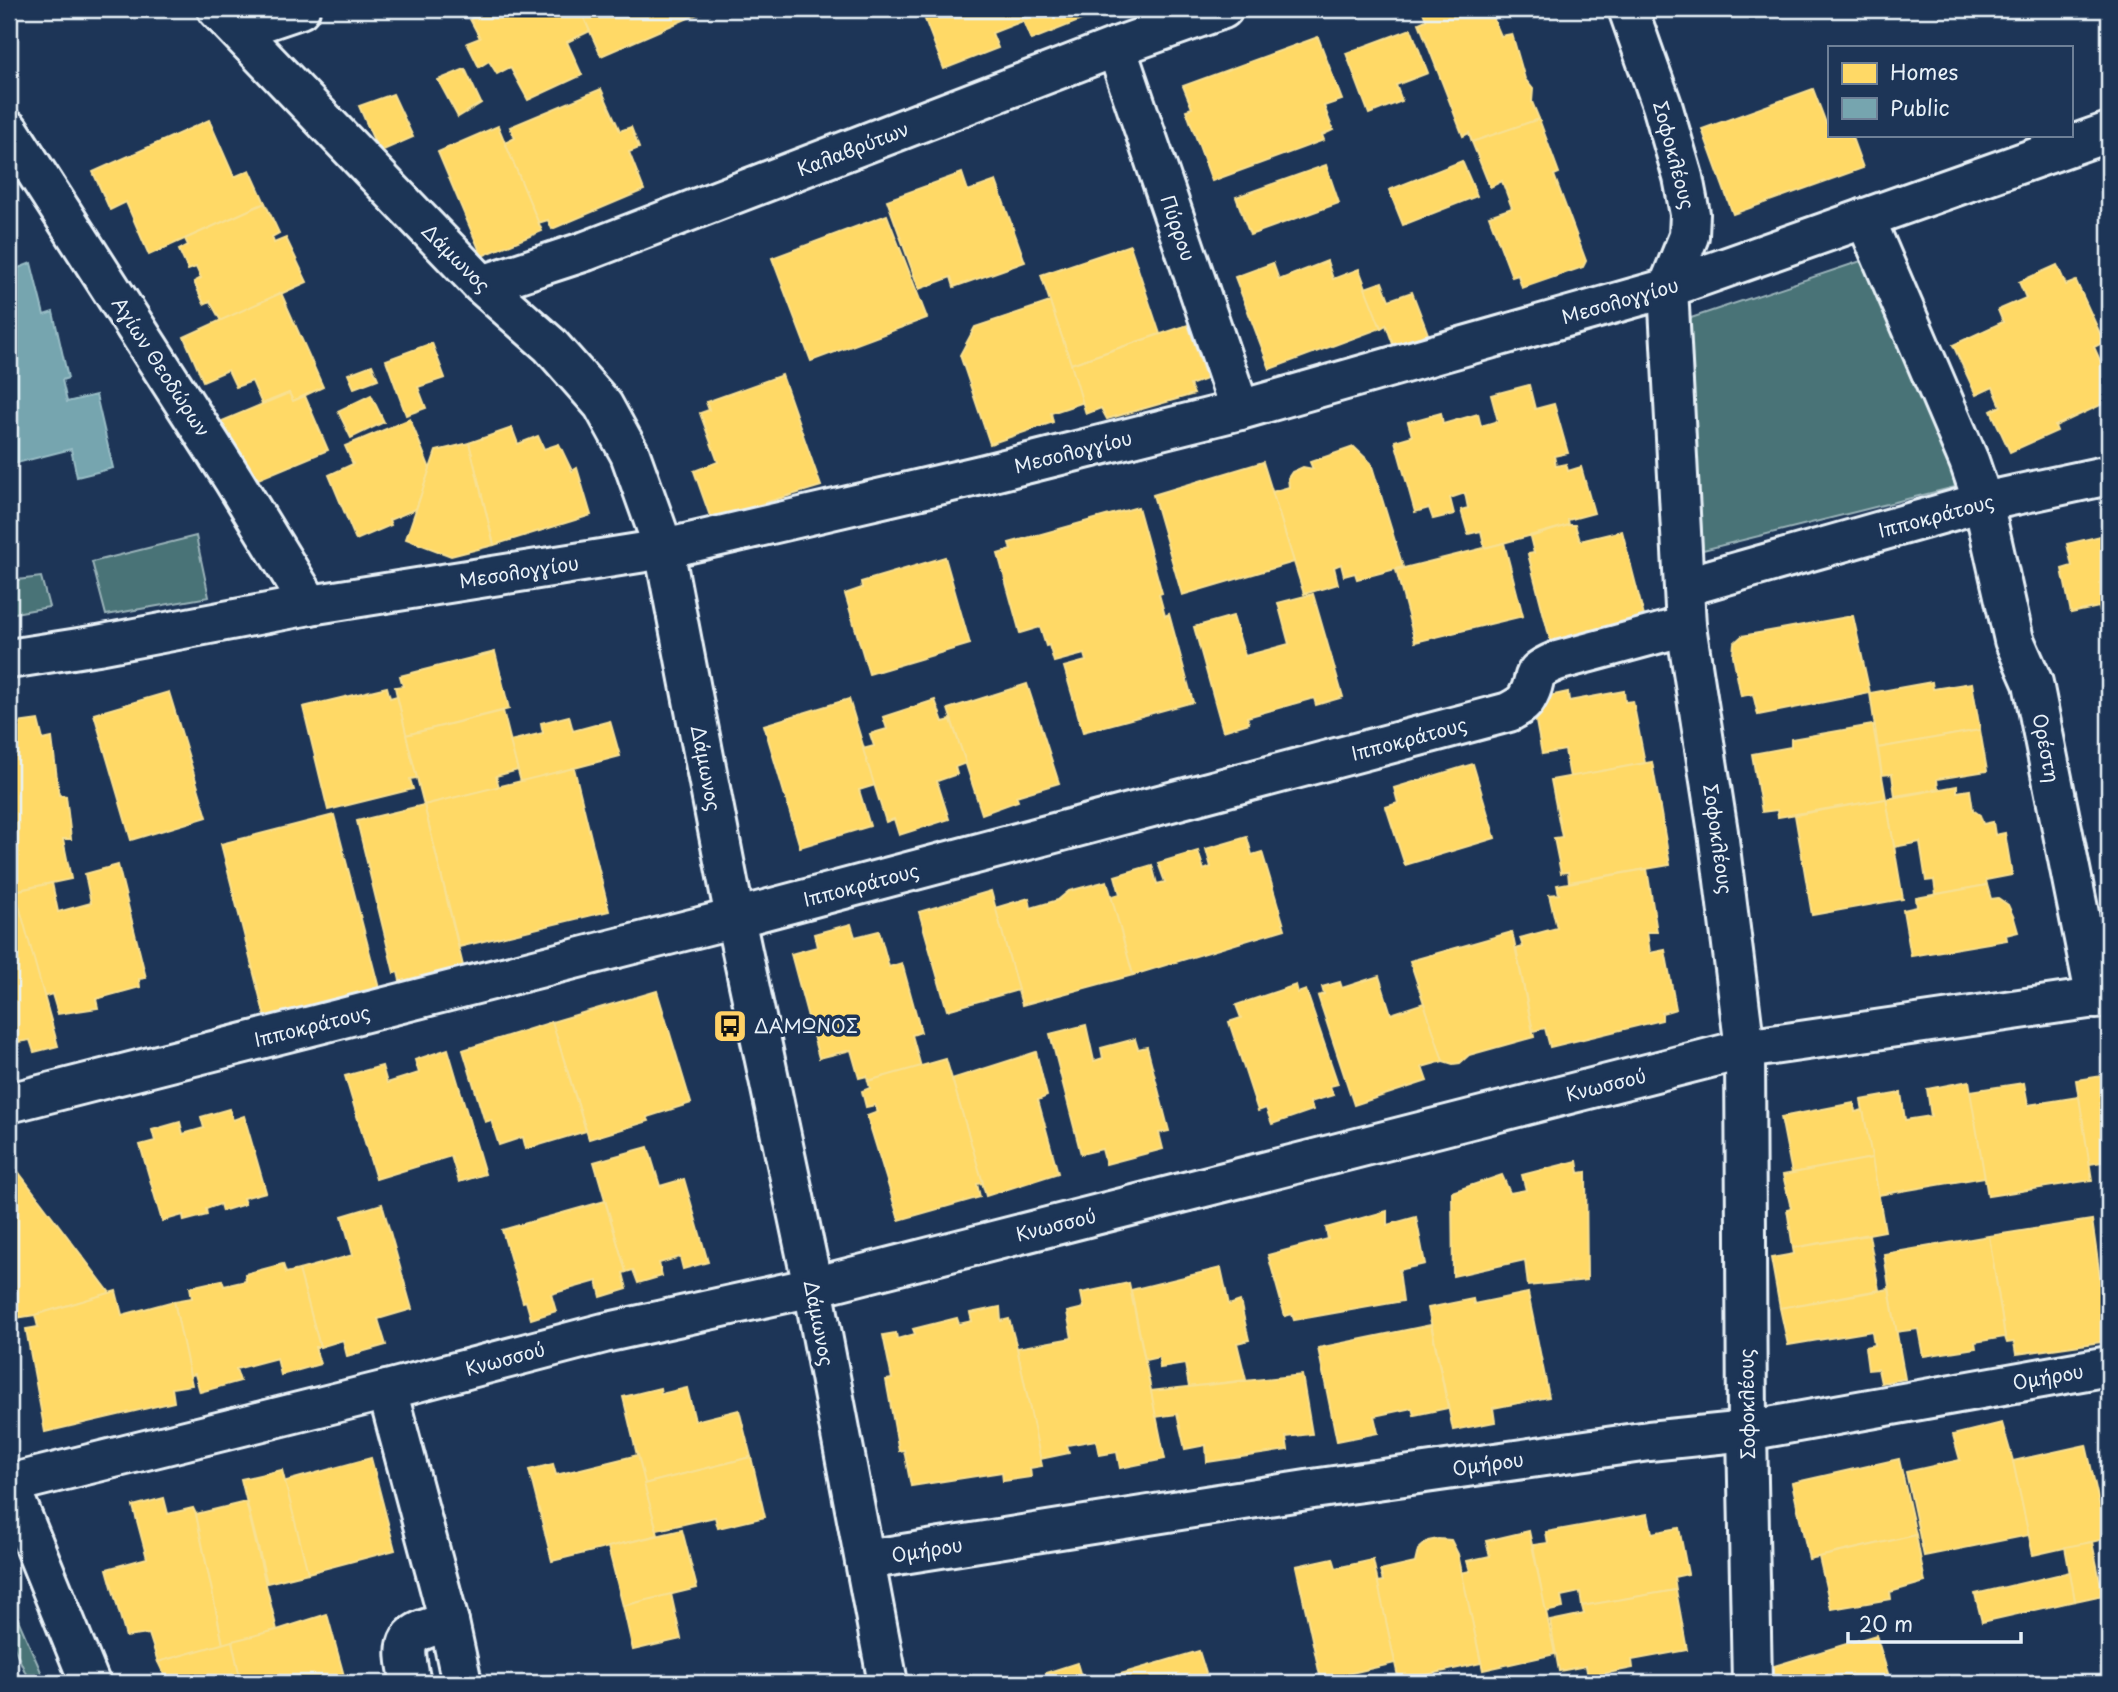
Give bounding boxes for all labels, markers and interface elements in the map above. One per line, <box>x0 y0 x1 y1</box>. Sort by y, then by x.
legend <box>1828 46 2072 136</box>
text: Homes <box>1890 55 1958 87</box>
text: Public <box>1890 91 1950 123</box>
street label: Σοφοκλέους <box>1647 98 1703 212</box>
street label: Καλαβρύτων <box>793 114 913 182</box>
street label: Πύρρου <box>1155 191 1203 265</box>
street label: Δάμωνος <box>416 217 497 298</box>
street label: Μεσολογγίου <box>1558 270 1682 330</box>
street label: Αγίων Θεοδώρων <box>106 291 218 442</box>
street label: Μεσολογγίου <box>1011 423 1135 479</box>
street label: Ιπποκράτους <box>1875 486 1997 544</box>
street label: Μεσολογγίου <box>457 548 581 594</box>
street label: Ιπποκράτους <box>1348 709 1470 767</box>
street label: Ορέστη <box>2027 711 2067 785</box>
street label: Δάμωνος <box>685 723 729 813</box>
street label: Σοφοκλέους <box>1697 782 1741 896</box>
street label: Ιπποκράτους <box>800 855 922 913</box>
street label: Ιπποκράτους <box>251 997 373 1053</box>
bus stop icon: ΔΑΜΩΝΟΣ <box>711 1007 749 1045</box>
place label: ΔΑΜΩΝΟΣ <box>754 1011 858 1039</box>
street label: Κνωσσού <box>1563 1061 1649 1107</box>
street label: Κνωσσού <box>1013 1201 1099 1247</box>
street label: Δάμωνος <box>798 1278 842 1368</box>
street label: Κνωσσού <box>462 1334 548 1382</box>
street label: Σοφοκλέους <box>1731 1348 1761 1460</box>
street label: Ομήρου <box>2010 1356 2086 1396</box>
street label: Ομήρου <box>1450 1444 1525 1482</box>
street label: Ομήρου <box>889 1530 964 1568</box>
scale bar <box>1848 1601 2022 1645</box>
text: 20 m <box>1859 1607 1913 1639</box>

